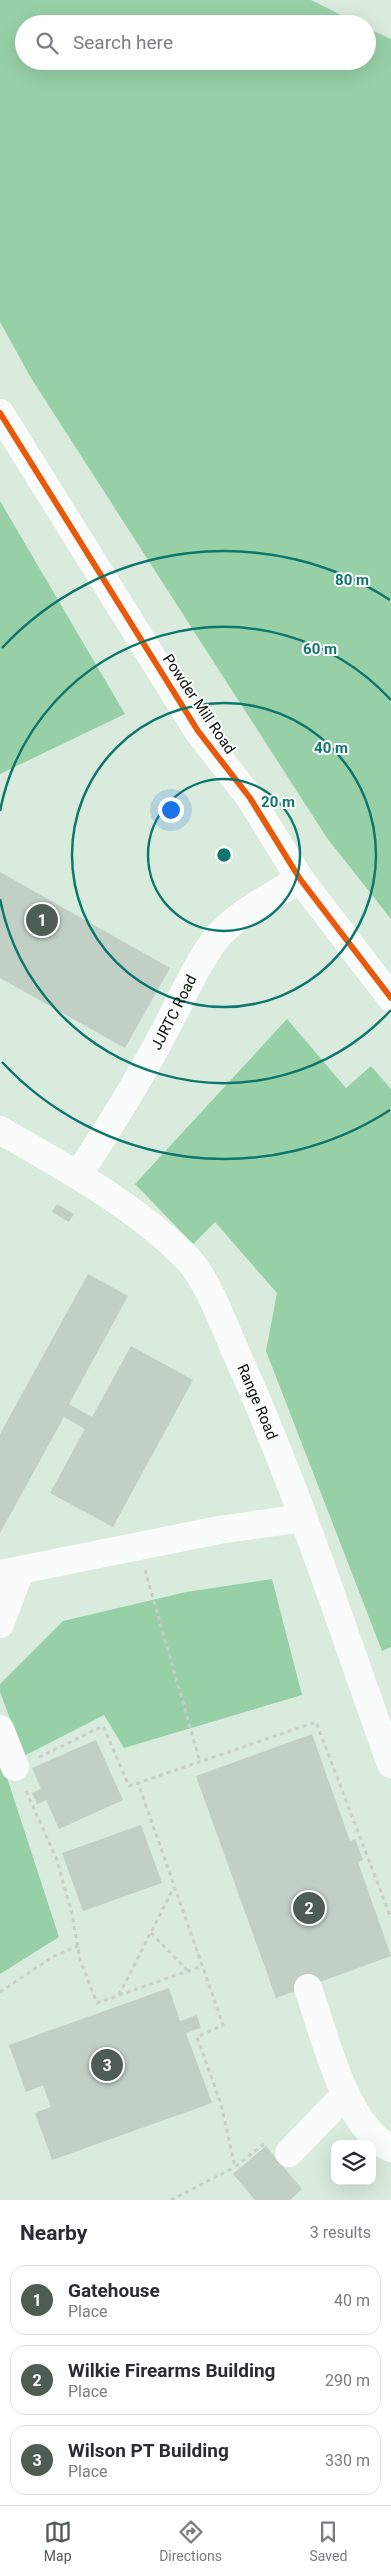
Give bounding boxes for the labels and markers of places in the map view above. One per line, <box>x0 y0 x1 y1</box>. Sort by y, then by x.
centre of rings <box>215 846 233 864</box>
pin: 1 <box>26 901 58 939</box>
pin: 2 <box>293 1889 325 1927</box>
pin: 3 <box>91 2046 123 2084</box>

